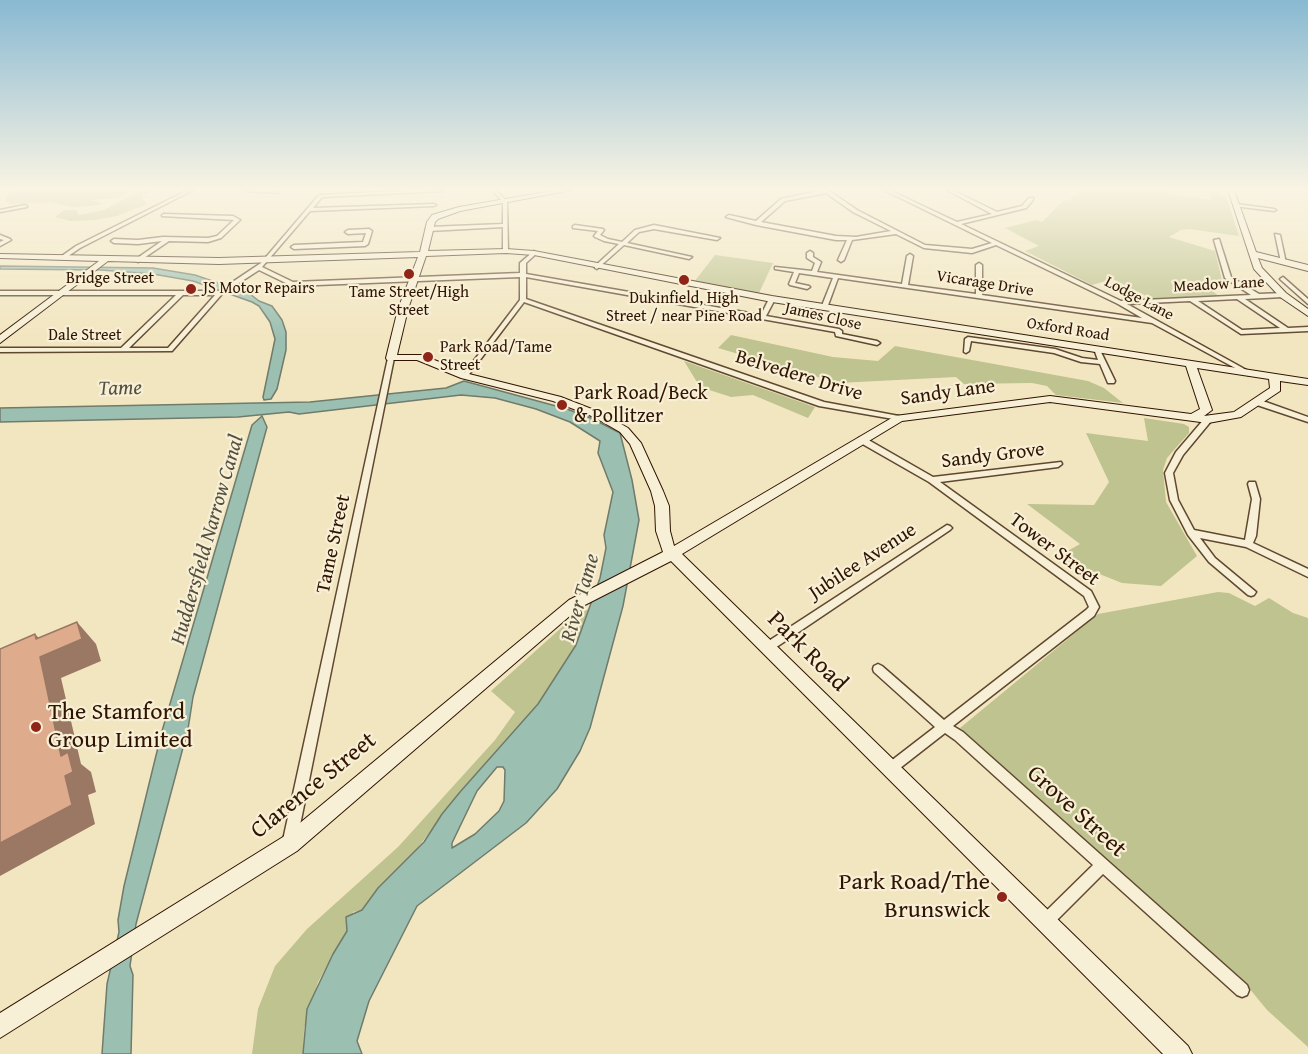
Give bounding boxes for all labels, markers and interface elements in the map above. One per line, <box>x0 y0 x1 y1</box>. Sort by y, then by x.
marker: Tame Street/High Street <box>402 267 416 281</box>
street label: Vicarage Drive <box>935 267 1035 301</box>
street label: Bridge Street <box>66 269 154 289</box>
marker: Dukinfield, High Street / near Pine Road <box>677 273 691 287</box>
street label: Lodge Lane <box>1101 273 1177 325</box>
street label: Meadow Lane <box>1173 273 1265 297</box>
place label: JS Motor Repairs <box>203 279 315 299</box>
marker: JS Motor Repairs <box>184 282 198 296</box>
place label: Tame Street/High Street <box>349 283 469 321</box>
place label: Dukinfield, High Street / near Pine Road <box>606 289 762 327</box>
street label: James Close <box>783 299 863 335</box>
street label: Oxford Road <box>1025 314 1111 346</box>
street label: Dale Street <box>48 326 122 346</box>
place label: Park Road/Tame Street <box>440 338 552 376</box>
street label: Belvedere Drive <box>732 345 866 407</box>
marker: Park Road/Tame Street <box>421 350 435 364</box>
street label: Sandy Lane <box>899 374 997 412</box>
water label: Tame <box>98 376 142 402</box>
place label: Park Road/Beck & Pollitzer <box>574 382 708 429</box>
marker: Park Road/Beck & Pollitzer <box>555 398 569 412</box>
water label: Huddersfield Narrow Canal <box>166 432 250 648</box>
street label: Sandy Grove <box>940 438 1046 474</box>
street label: Tame Street <box>312 492 356 596</box>
street label: Tower Street <box>1004 508 1104 592</box>
street label: Jubilee Avenue <box>805 518 921 606</box>
water label: River Tame <box>556 551 606 645</box>
street label: Park Road <box>761 606 853 698</box>
place label: The Stamford Group Limited <box>48 699 192 755</box>
marker: The Stamford Group Limited <box>29 720 43 734</box>
street label: Clarence Street <box>245 727 383 845</box>
street label: Grove Street <box>1020 760 1132 864</box>
place label: Park Road/The Brunswick <box>839 869 990 925</box>
marker: Park Road/The Brunswick <box>995 890 1009 904</box>

